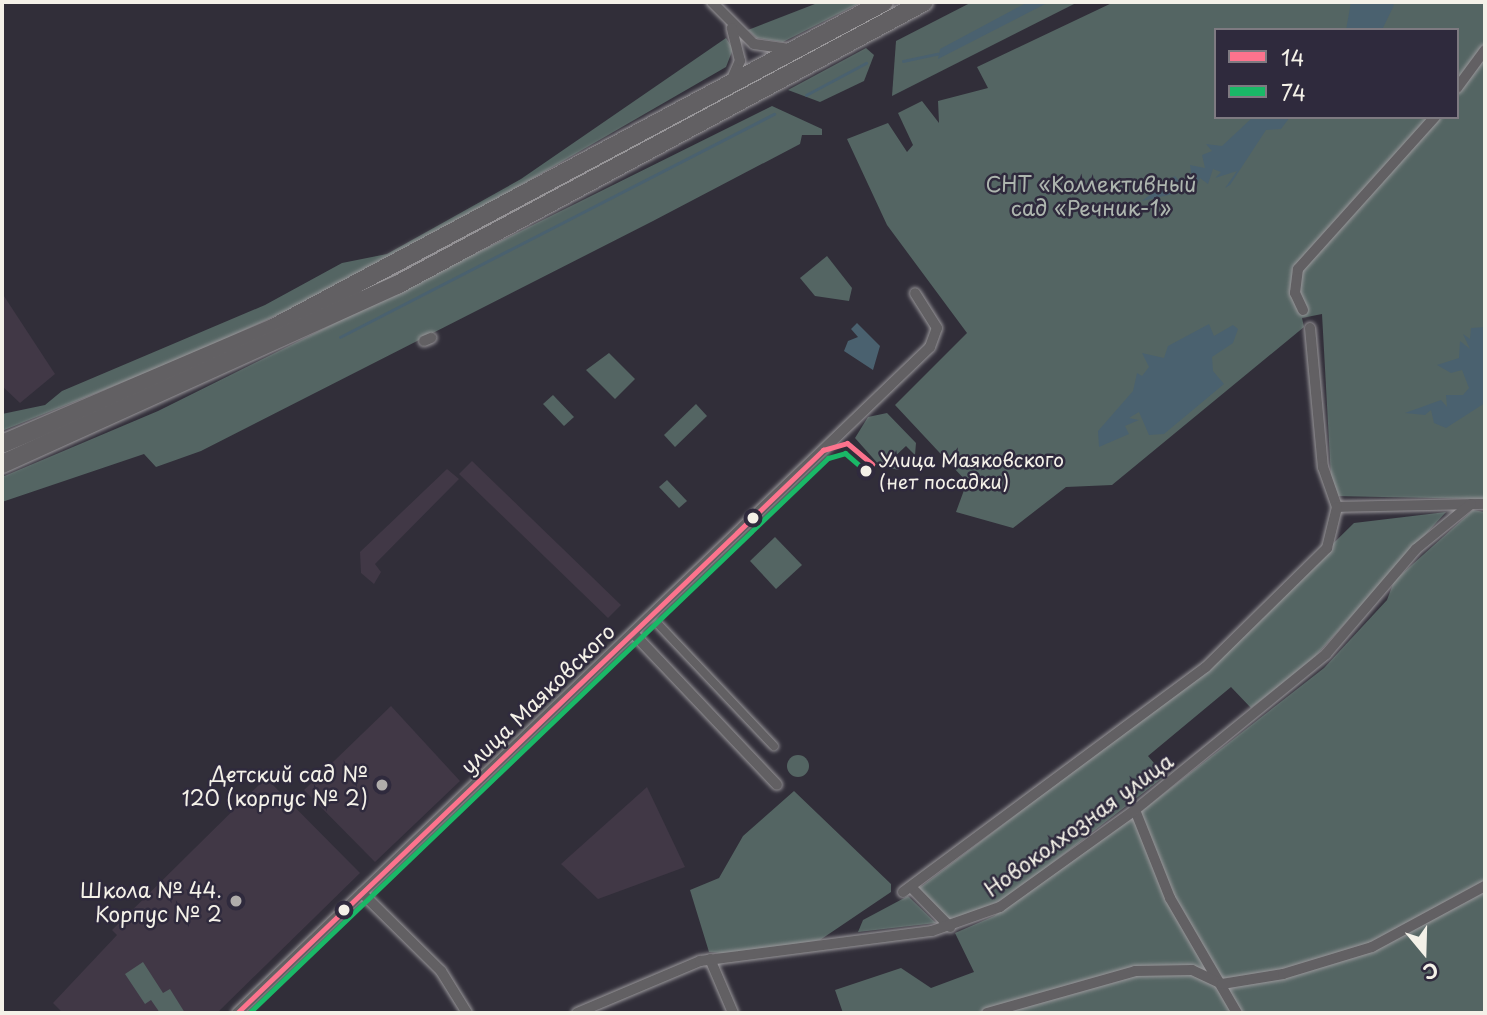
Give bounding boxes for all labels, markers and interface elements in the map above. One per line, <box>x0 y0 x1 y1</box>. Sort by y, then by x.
legend <box>1214 28 1459 119</box>
text: 14 <box>1281 41 1304 73</box>
text: 74 <box>1281 76 1306 108</box>
park label: СНТ «Коллективный сад «Речник-1» <box>985 170 1197 220</box>
place label: Улица Маяковского (нет посадки) <box>879 449 1065 493</box>
marker: Улица Маяковского (нет посадки) <box>859 464 873 478</box>
unlabelled marker <box>746 511 760 525</box>
street label: улица Маяковского <box>454 618 620 778</box>
street label: Новоколхозная улица <box>978 747 1178 901</box>
place label: Детский сад № 120 (корпус № 2) <box>179 760 368 810</box>
marker: Детский сад № 120 (корпус № 2) <box>374 777 390 793</box>
place label: Школа № 44. Корпус № 2 <box>79 876 222 926</box>
marker: Школа № 44. Корпус № 2 <box>228 893 244 909</box>
unlabelled marker <box>337 903 351 917</box>
north arrow <box>1389 917 1459 987</box>
text: С <box>1420 956 1442 987</box>

